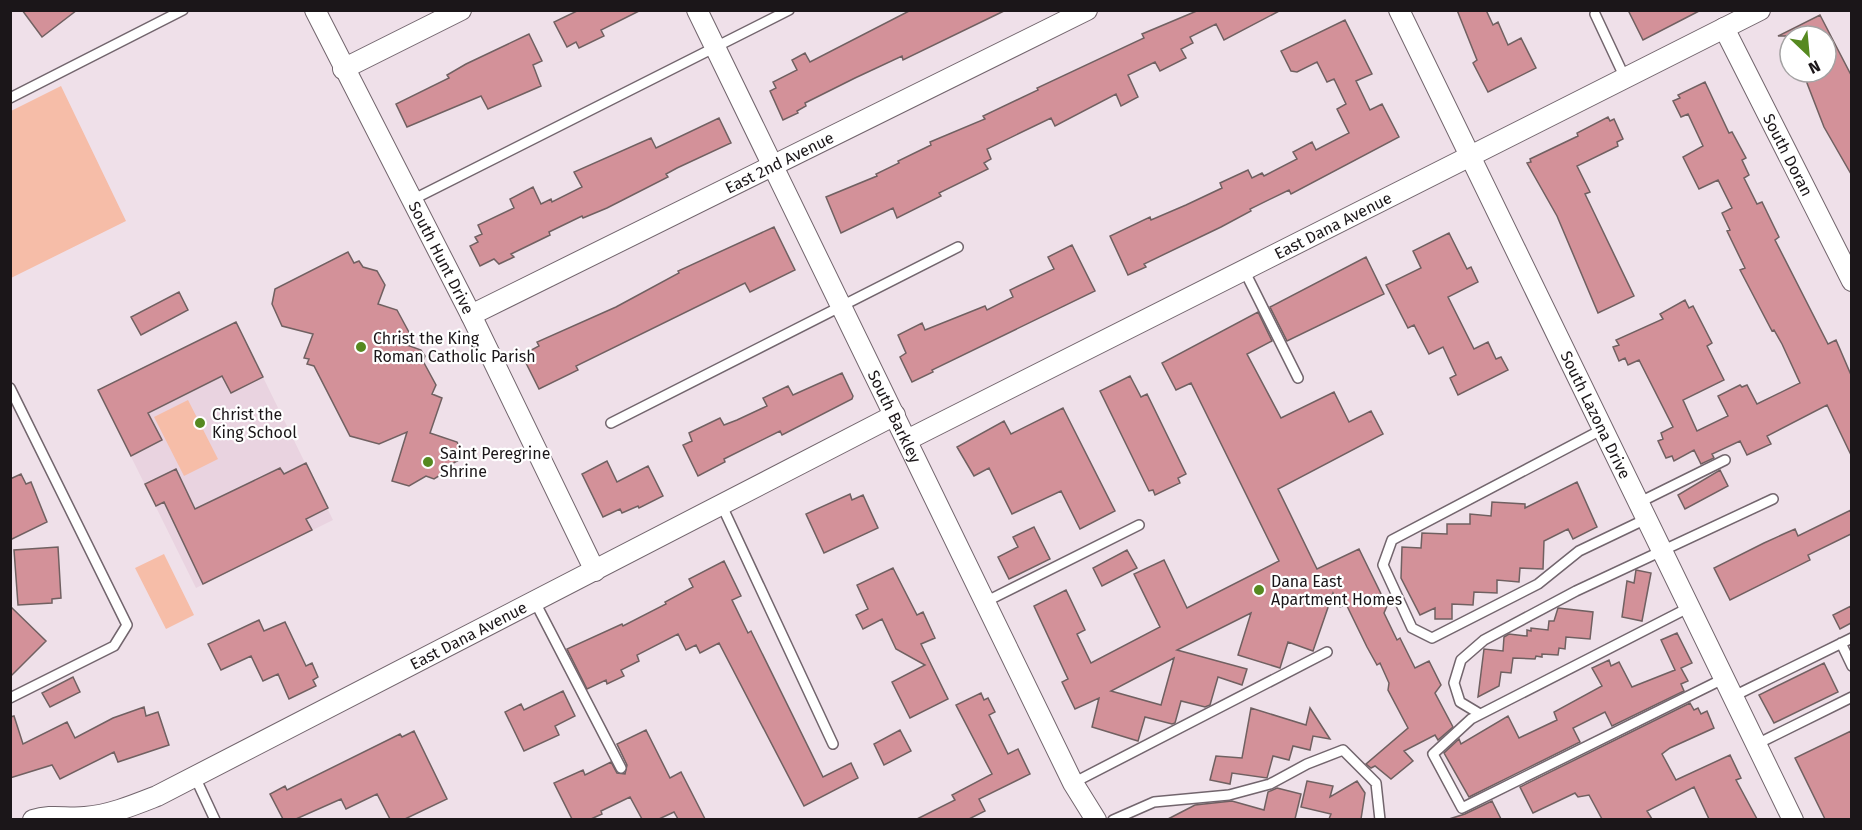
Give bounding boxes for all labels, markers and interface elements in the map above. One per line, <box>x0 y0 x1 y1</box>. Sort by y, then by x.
north arrow <box>1778 24 1838 84</box>
text: N <box>1805 56 1823 78</box>
street label: South Doran <box>1759 110 1817 199</box>
street label: East 2nd Avenue <box>722 128 837 198</box>
street label: East Dana Avenue <box>1271 188 1395 263</box>
street label: South Hunt Drive <box>404 198 478 317</box>
place label: Christ the King Roman Catholic Parish <box>373 329 536 366</box>
marker: Christ the King Roman Catholic Parish <box>354 340 368 354</box>
street label: South Lazona Drive <box>1556 348 1634 482</box>
street label: South Barkley <box>864 367 925 466</box>
place label: Christ the King School <box>212 405 297 442</box>
marker: Christ the King School <box>193 416 207 430</box>
place label: Saint Peregrine Shrine <box>440 444 550 481</box>
marker: Saint Peregrine Shrine <box>421 455 435 469</box>
place label: Dana East Apartment Homes <box>1271 572 1402 609</box>
marker: Dana East Apartment Homes <box>1252 583 1266 597</box>
street label: East Dana Avenue <box>407 598 530 674</box>

